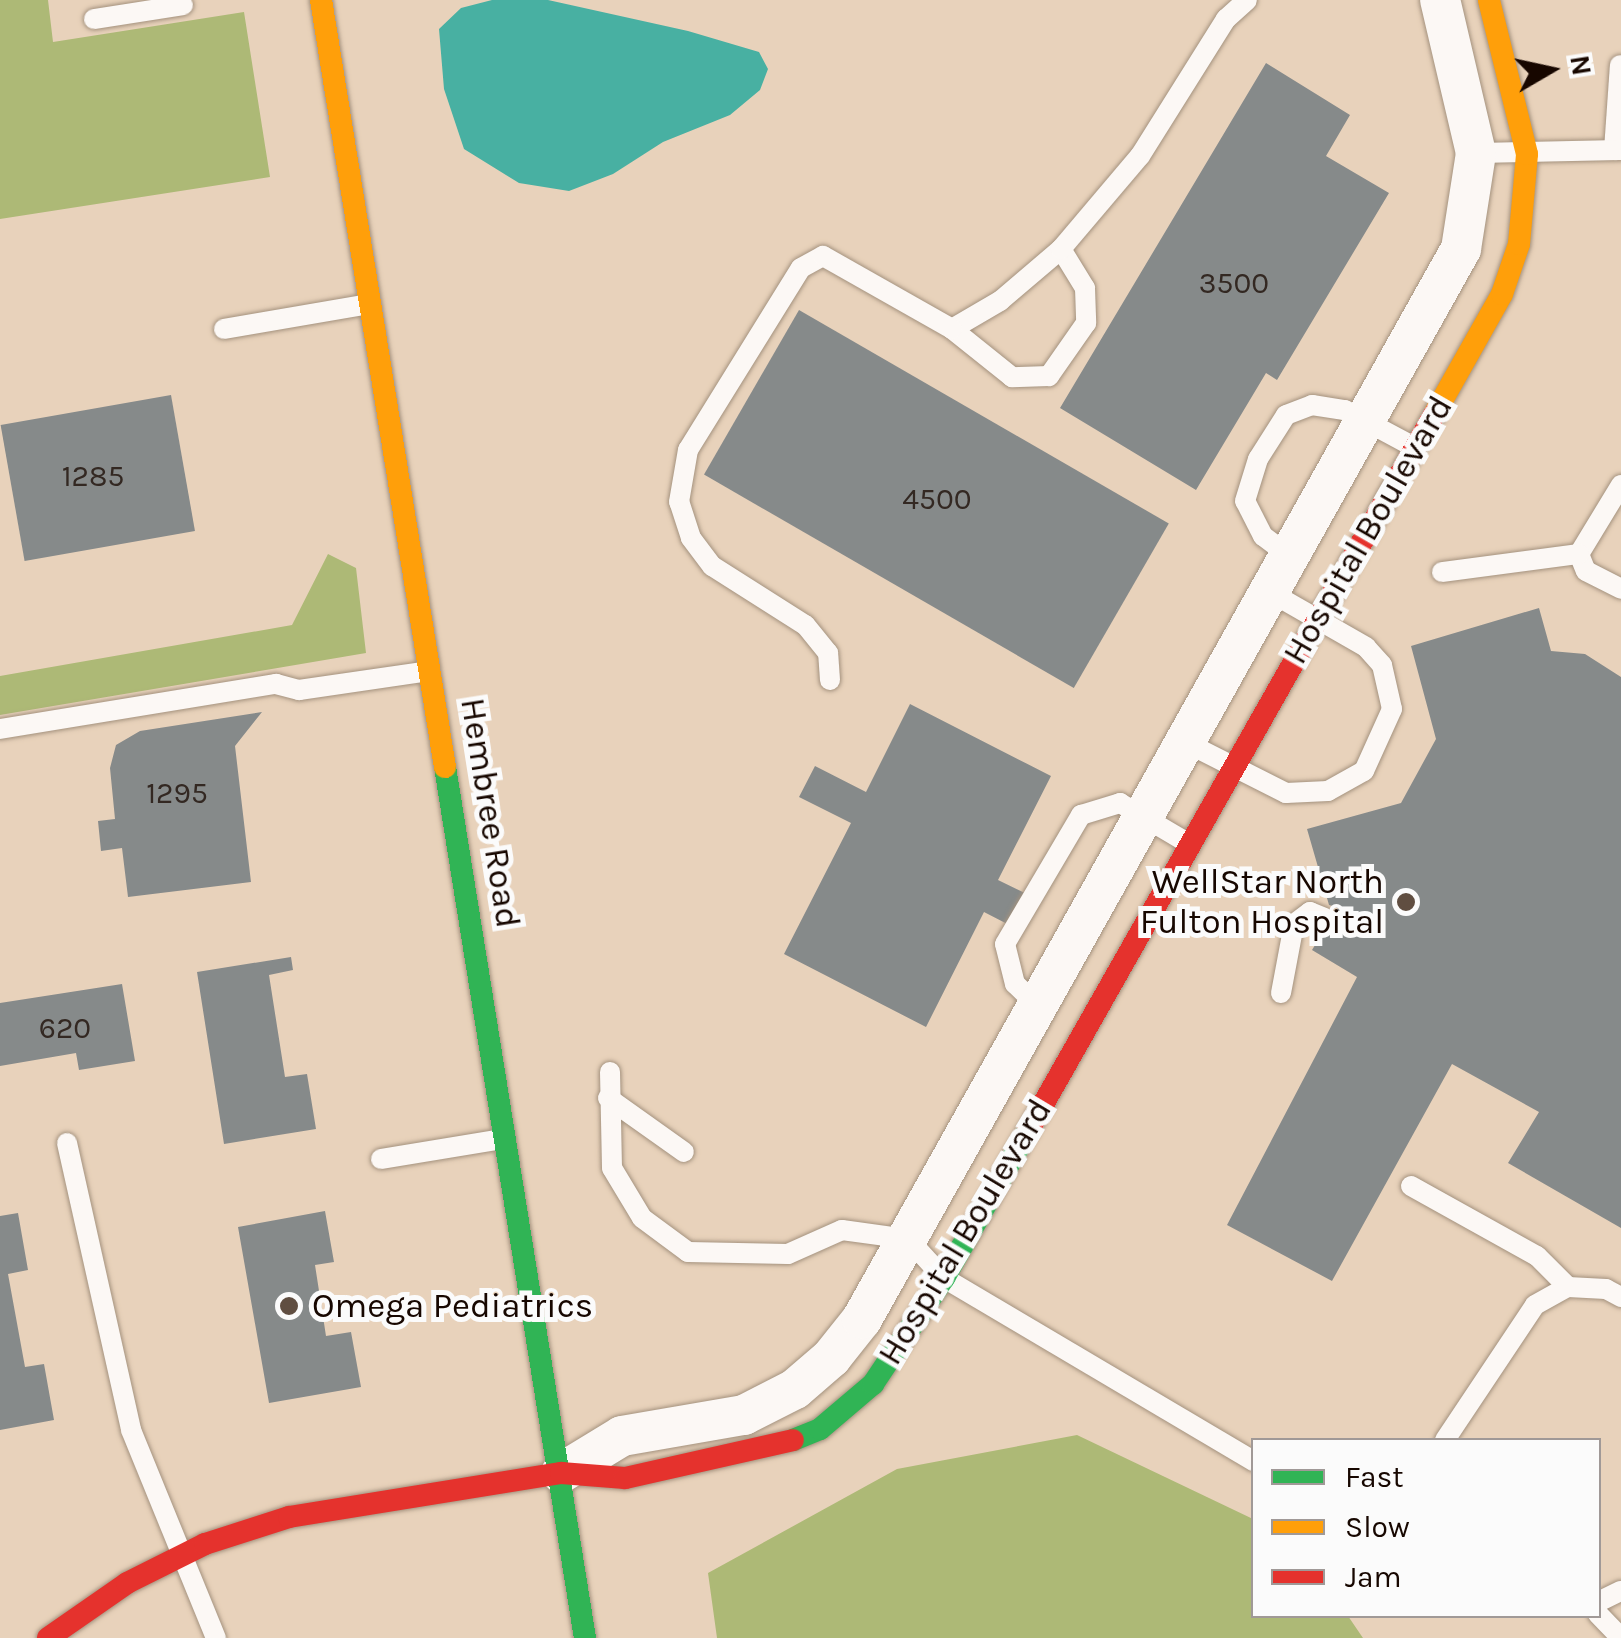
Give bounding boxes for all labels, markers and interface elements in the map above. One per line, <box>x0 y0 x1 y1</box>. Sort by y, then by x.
north arrow <box>1501 20 1601 120</box>
text: N <box>1563 53 1599 78</box>
house number: 3500 <box>1199 265 1269 301</box>
street label: Hospital Boulevard <box>1274 389 1462 671</box>
house number: 1285 <box>62 458 124 494</box>
house number: 4500 <box>902 481 972 517</box>
street label: Hembree Road <box>451 695 529 931</box>
house number: 1295 <box>146 775 208 811</box>
place label: WellStar North Fulton Hospital <box>1140 861 1384 943</box>
marker: WellStar North Fulton Hospital <box>1393 889 1419 915</box>
house number: 620 <box>39 1010 91 1046</box>
street label: Hospital Boulevard <box>869 1092 1061 1372</box>
place label: Omega Pediatrics <box>312 1285 593 1327</box>
marker: Omega Pediatrics <box>276 1293 302 1319</box>
legend <box>1251 1438 1601 1618</box>
text: Fast <box>1345 1459 1404 1495</box>
text: Slow <box>1345 1509 1410 1545</box>
text: Jam <box>1345 1559 1402 1595</box>

